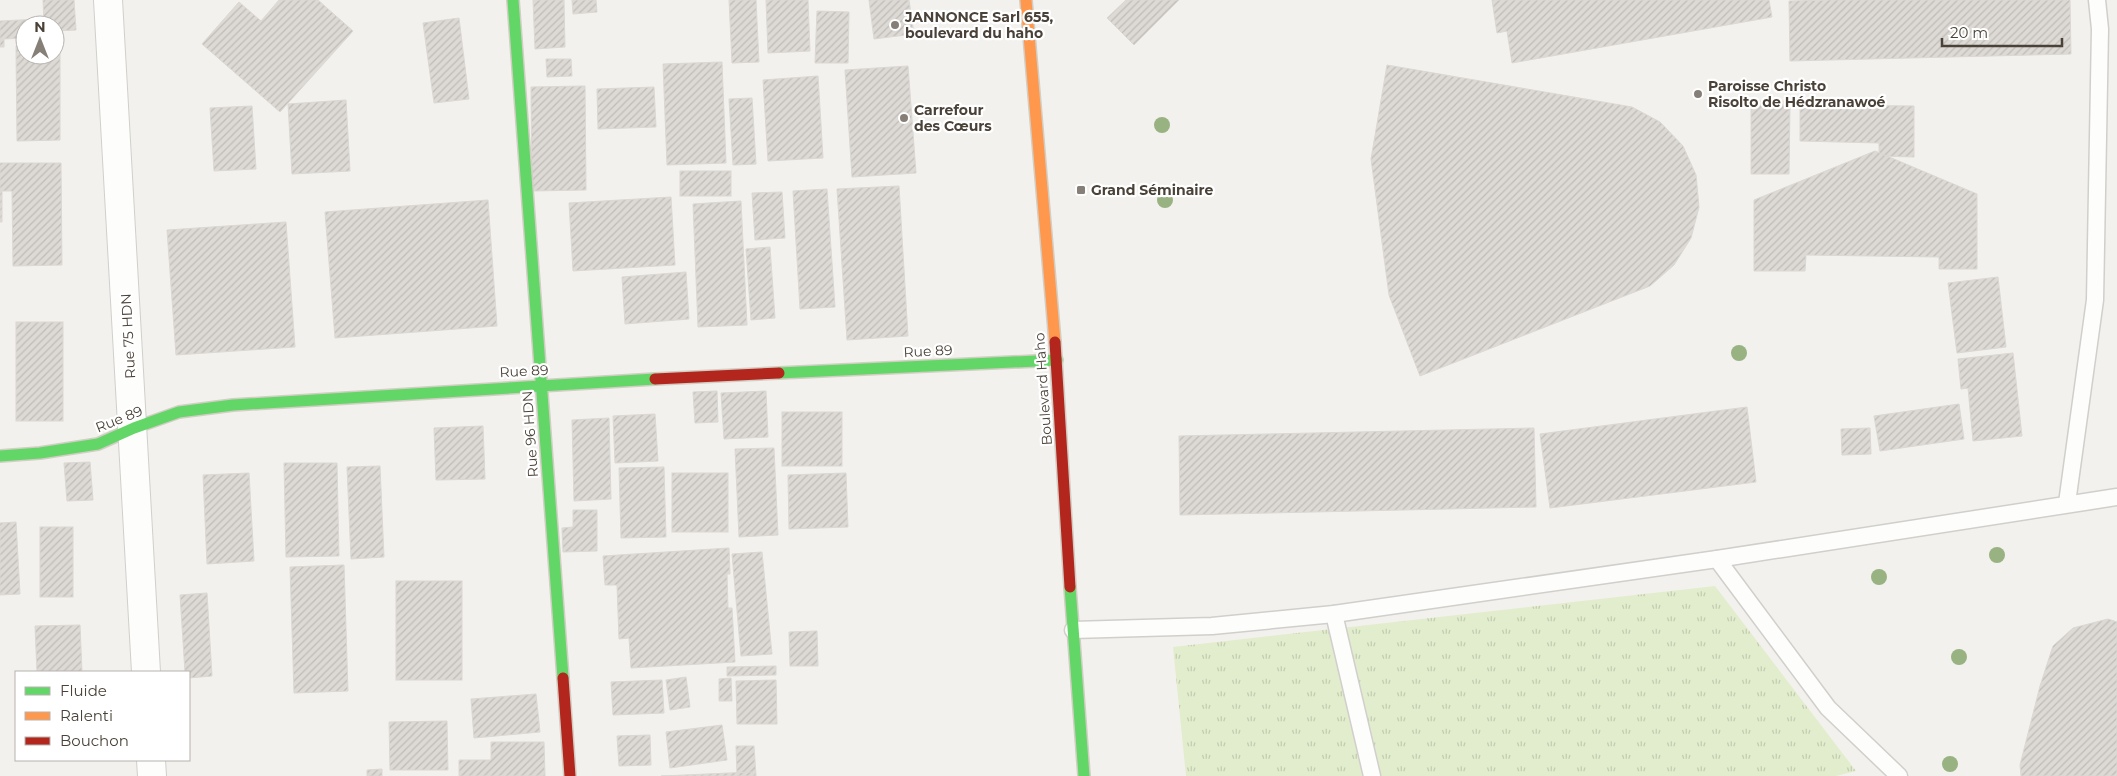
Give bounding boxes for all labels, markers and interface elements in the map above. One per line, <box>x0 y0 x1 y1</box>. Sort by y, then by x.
place label: JANNONCE Sarl 655, boulevard du haho <box>904 8 1054 42</box>
north arrow <box>15 15 65 65</box>
scale bar <box>1942 15 2062 47</box>
text: N <box>34 18 46 36</box>
marker: JANNONCE Sarl 655, boulevard du haho <box>889 19 901 31</box>
text: 20 m <box>1950 23 1988 42</box>
place label: Paroisse Christo Risolto de Hédzranawoé <box>1708 77 1886 111</box>
marker: Paroisse Christo Risolto de Hédzranawoé <box>1692 88 1704 100</box>
place label: Carrefour des Cœurs <box>914 101 992 135</box>
marker: Carrefour des Cœurs <box>898 112 910 124</box>
place label: Grand Séminaire <box>1091 181 1213 199</box>
marker: Grand Séminaire <box>1075 184 1087 196</box>
street label: Rue 75 HDN <box>117 293 139 379</box>
street label: Boulevard Haho <box>1030 332 1056 446</box>
street label: Rue 89 <box>903 341 953 361</box>
street label: Rue 89 <box>499 361 549 381</box>
street label: Rue 96 HDN <box>518 390 542 478</box>
street label: Rue 89 <box>93 401 145 437</box>
legend <box>15 671 190 761</box>
text: Fluide <box>60 681 107 700</box>
text: Ralenti <box>60 706 113 725</box>
text: Bouchon <box>60 731 129 750</box>

